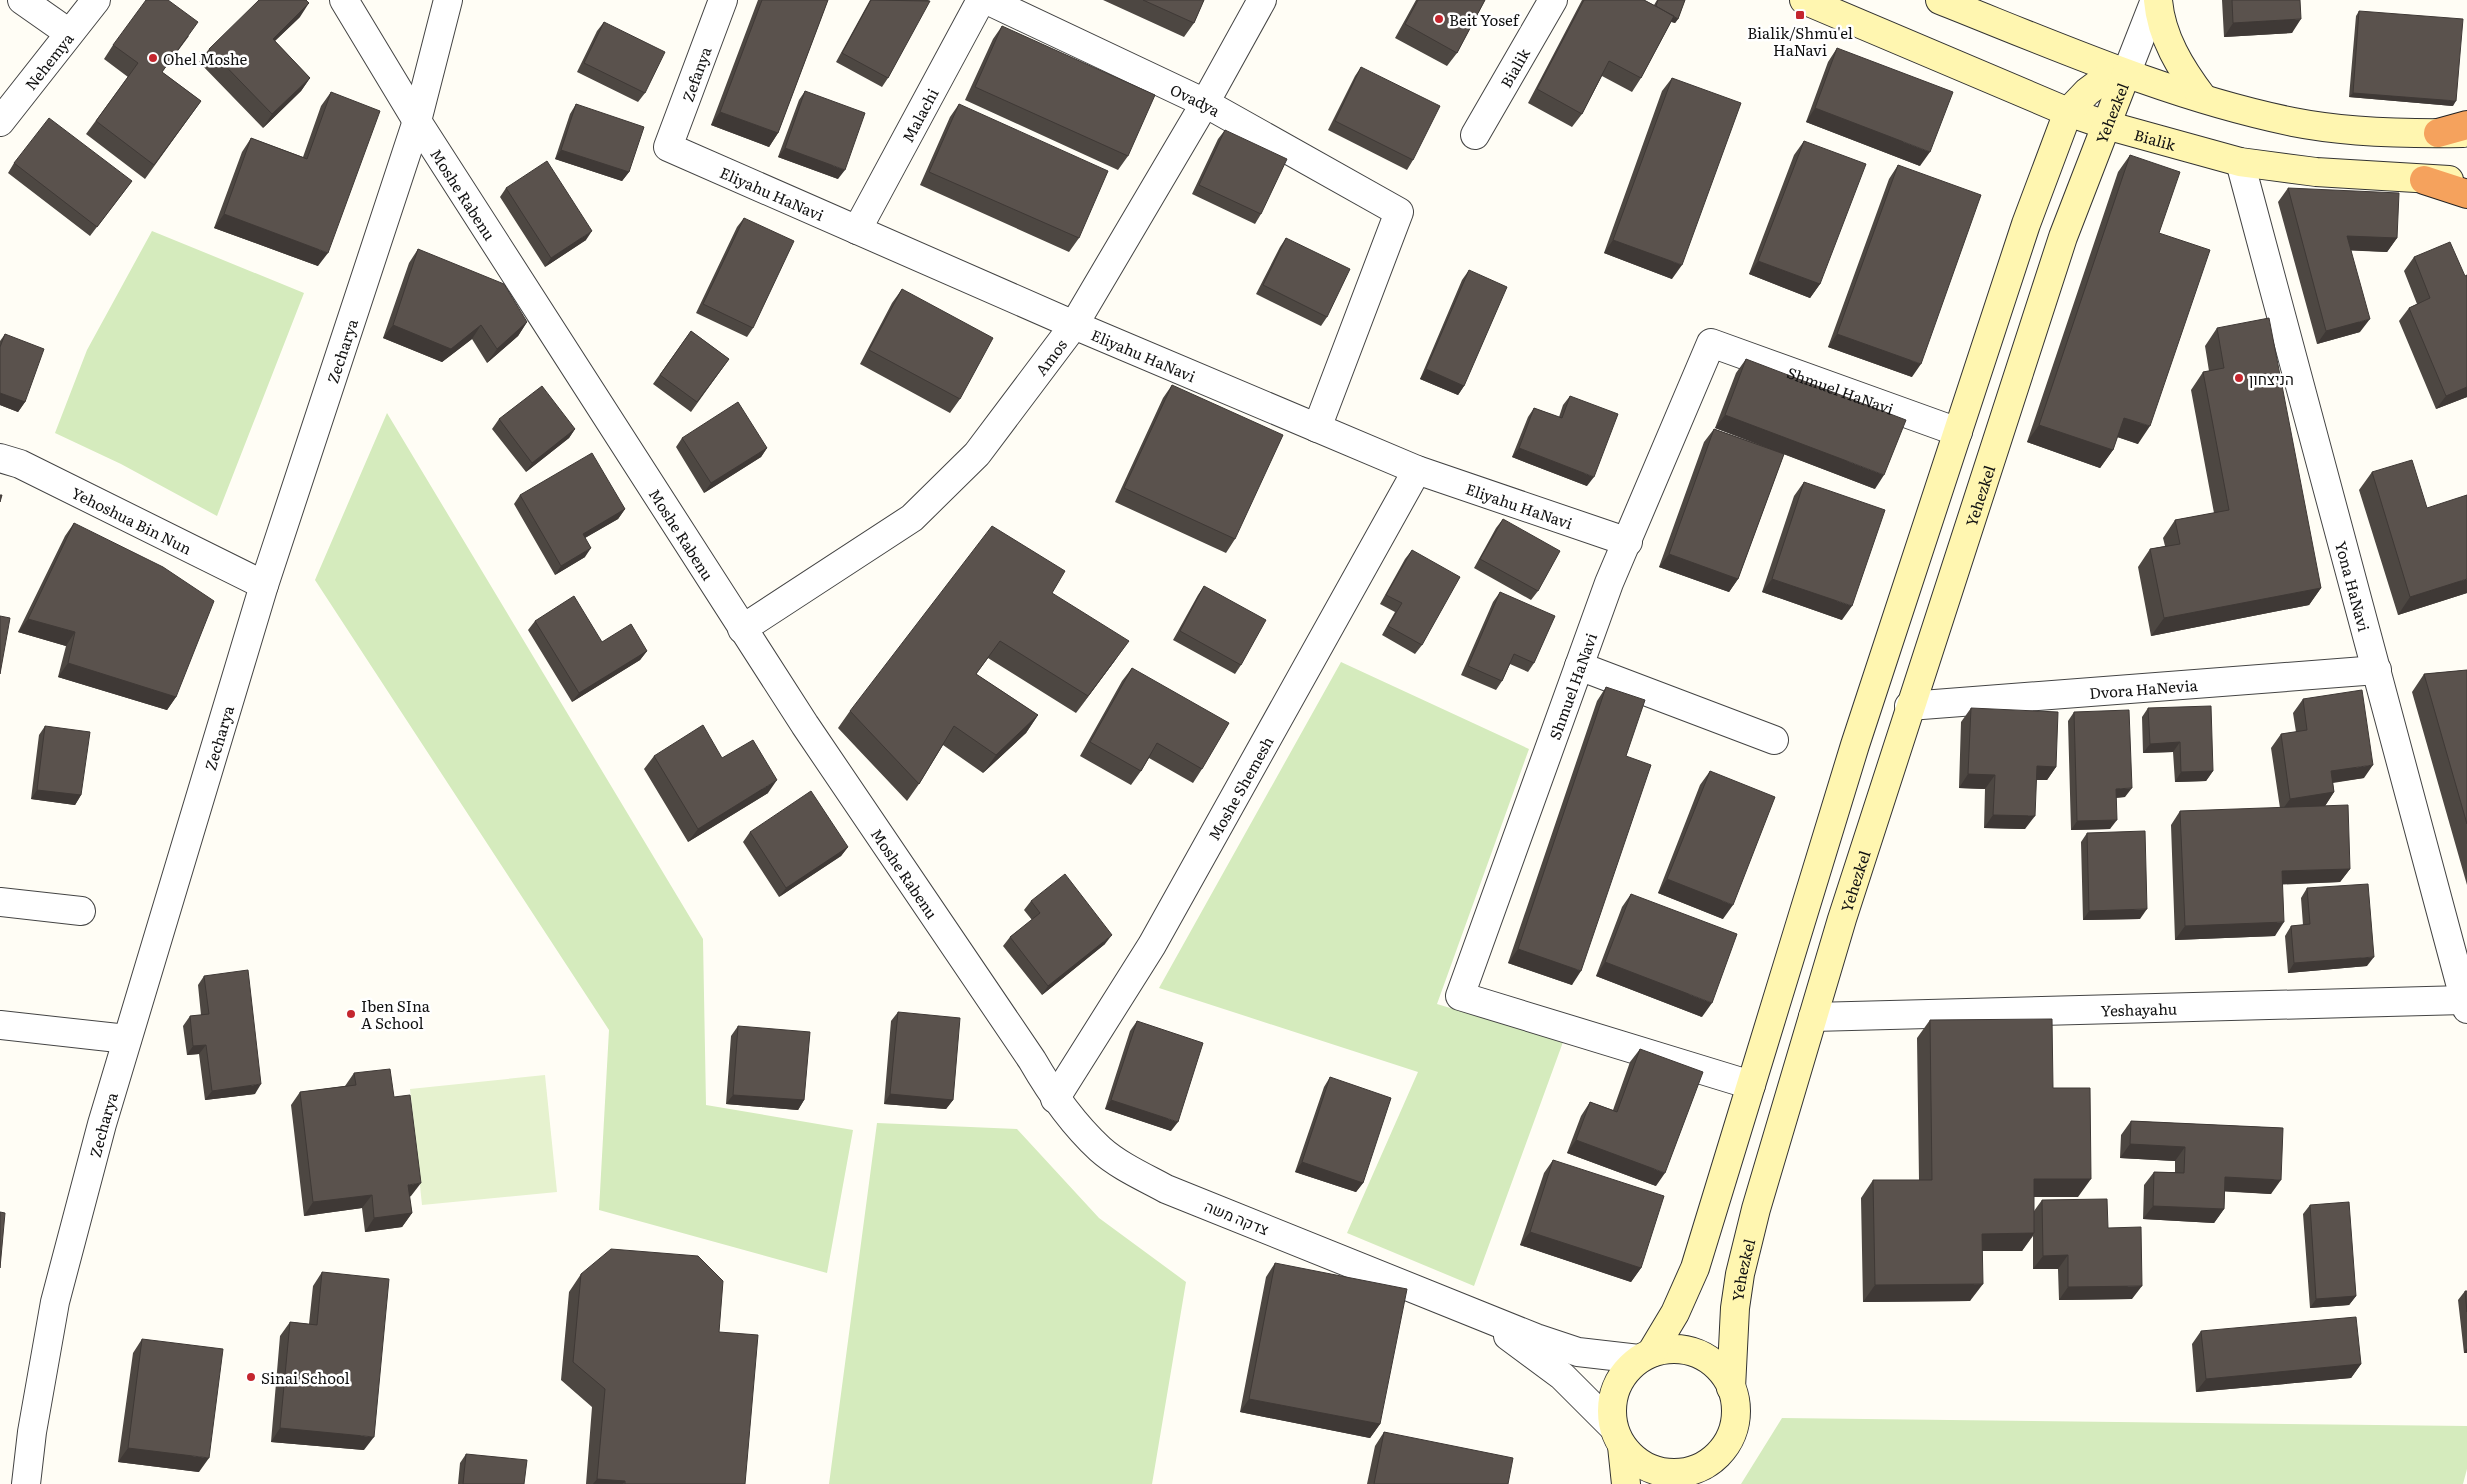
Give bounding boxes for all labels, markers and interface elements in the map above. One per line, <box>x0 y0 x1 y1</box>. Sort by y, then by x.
place label: Beit Yosef <box>1449 8 1520 31</box>
marker: Bialik/Shmu'el HaNavi <box>1794 9 1806 21</box>
marker: Beit Yosef <box>1433 13 1445 25</box>
place label: Bialik/Shmu'el HaNavi <box>1747 21 1853 61</box>
street label: Nehemya <box>18 27 79 94</box>
street label: Zefanya <box>675 43 717 105</box>
street label: Bialik <box>1494 43 1535 91</box>
place label: Ohel Moshe <box>163 47 248 70</box>
marker: Ohel Moshe <box>147 52 159 64</box>
street label: Ovadya <box>1167 77 1226 122</box>
street label: Yehezkel <box>2089 79 2133 146</box>
street label: Malachi <box>895 84 943 146</box>
street label: Bialik <box>2132 122 2179 156</box>
street label: Moshe Rabenu <box>426 144 502 245</box>
street label: Eliyahu HaNavi <box>717 160 828 226</box>
street label: Zecharya <box>320 315 363 386</box>
street label: Eliyahu HaNavi <box>1088 322 1200 387</box>
street label: Amos <box>1029 333 1072 380</box>
street label: Shmuel HaNavi <box>1784 360 1897 420</box>
place label: הניצחון <box>2249 367 2294 390</box>
marker: הניצחון <box>2233 372 2245 384</box>
street label: Yehezkel <box>1959 462 2000 529</box>
street label: Eliyahu HaNavi <box>1463 476 1576 534</box>
street label: Yehoshua Bin Nun <box>68 480 196 559</box>
street label: Moshe Rabenu <box>644 484 720 585</box>
street label: Yona HaNavi <box>2331 538 2377 634</box>
street label: Shmuel HaNavi <box>1542 629 1602 742</box>
street label: Dvora HaNevia <box>2088 672 2199 704</box>
street label: Zecharya <box>198 701 239 773</box>
street label: Moshe Shemesh <box>1201 732 1278 844</box>
street label: Moshe Rabenu <box>866 823 945 923</box>
street label: Yehezkel <box>1834 847 1875 915</box>
place label: Iben SIna A School <box>361 994 431 1034</box>
street label: Yeshayahu <box>2100 996 2178 1021</box>
marker: Iben SIna A School <box>345 1008 357 1020</box>
street label: Zecharya <box>82 1088 123 1160</box>
street label: צדקה משה <box>1201 1194 1273 1240</box>
street label: Yehezkel <box>1725 1236 1760 1303</box>
place label: Sinai School <box>261 1366 350 1389</box>
marker: Sinai School <box>245 1371 257 1383</box>

